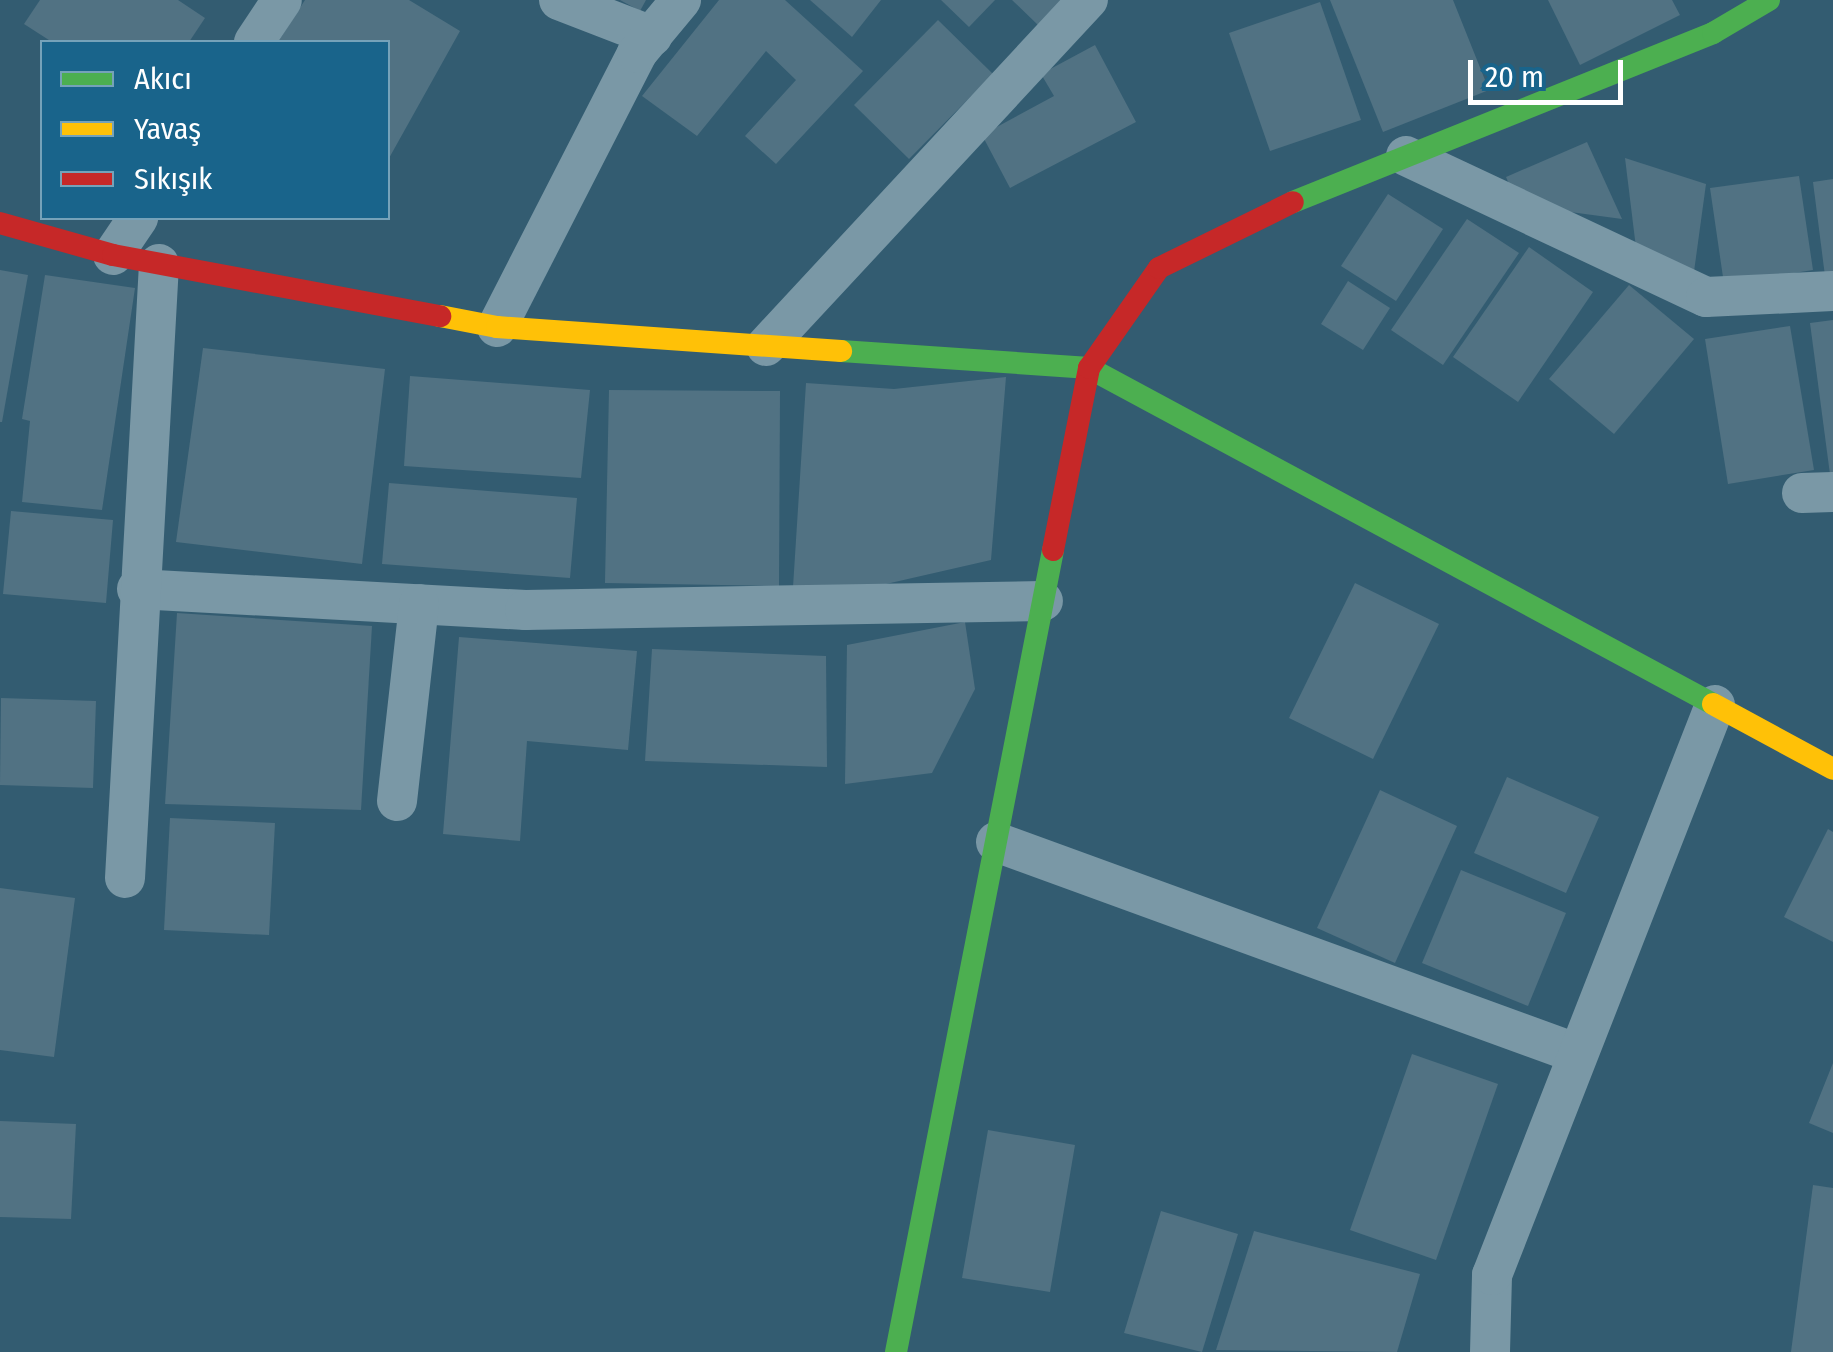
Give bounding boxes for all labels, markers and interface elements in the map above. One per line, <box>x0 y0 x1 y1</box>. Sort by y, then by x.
legend <box>40 40 390 220</box>
scale bar <box>1473 40 1628 102</box>
text: 20 m <box>1485 59 1544 95</box>
text: Akıcı <box>134 61 192 97</box>
text: Yavaş <box>134 111 201 147</box>
text: Sıkışık <box>134 161 212 197</box>

